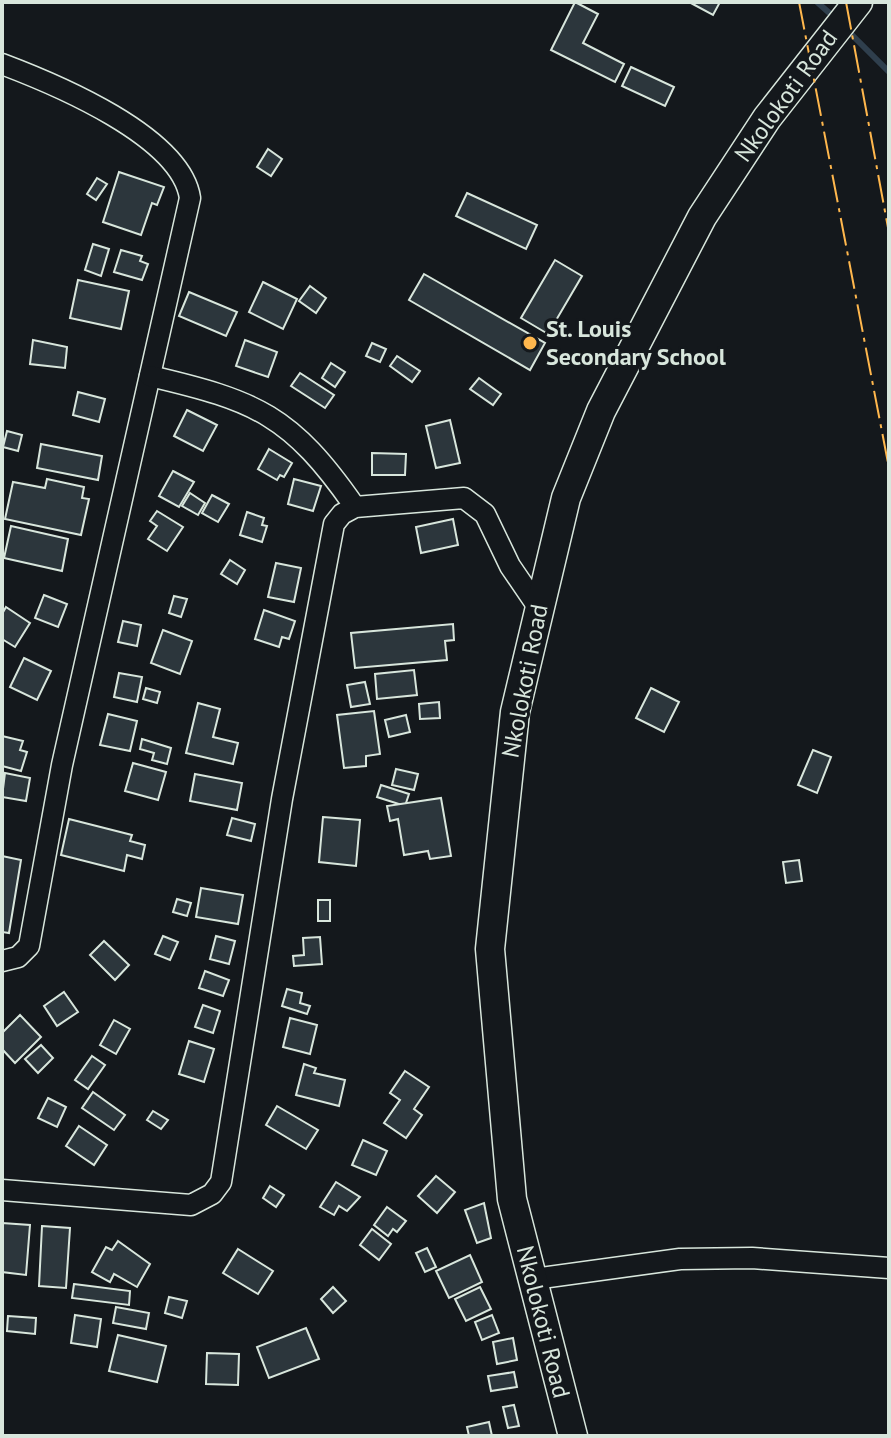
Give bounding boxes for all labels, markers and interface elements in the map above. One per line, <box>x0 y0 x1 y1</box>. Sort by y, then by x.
street label: Nkolokoti Road <box>727 24 844 168</box>
place label: St. Louis Secondary School <box>546 313 727 372</box>
marker: St. Louis Secondary School <box>521 334 539 352</box>
street label: Nkolokoti Road <box>494 601 555 760</box>
street label: Nkolokoti Road <box>510 1242 577 1401</box>

